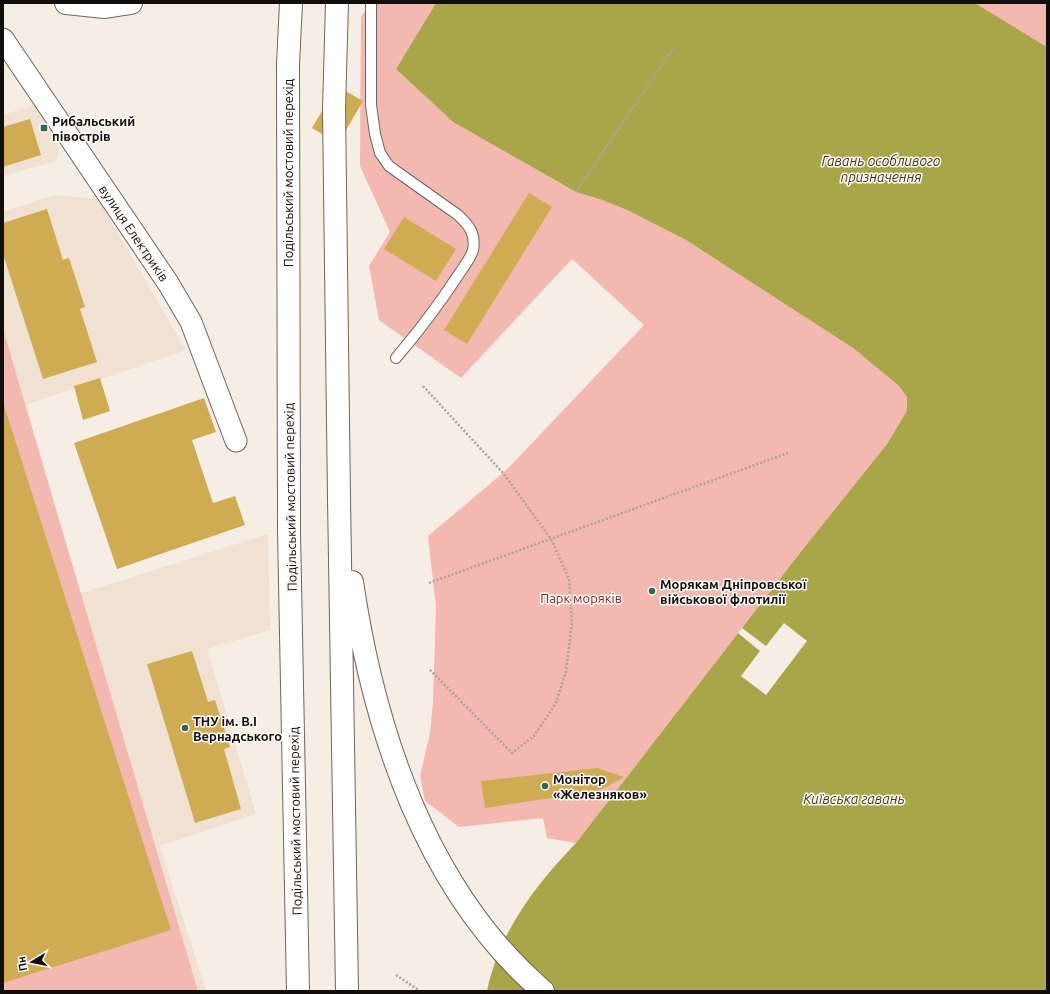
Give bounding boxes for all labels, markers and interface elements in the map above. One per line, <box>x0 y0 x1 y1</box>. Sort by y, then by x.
street label: Подільський мостовий перехід <box>281 78 295 267</box>
place label: Рибальський півострів <box>52 114 135 143</box>
marker: Рибальський півострів <box>39 123 49 133</box>
water label: Гавань особливого призначення <box>822 153 941 185</box>
street label: вулиця Електриків <box>97 182 171 284</box>
street label: Подільський мостовий перехід <box>281 402 299 591</box>
place label: Морякам Дніпровської військової флотилії <box>660 577 808 606</box>
marker: Морякам Дніпровської військової флотилії <box>647 586 657 596</box>
park label: Парк моряків <box>540 591 622 605</box>
place label: ТНУ ім. В.І Вернадського <box>193 714 282 743</box>
marker: ТНУ ім. В.І Вернадського <box>180 723 190 733</box>
street label: Подільський мостовий перехід <box>286 726 304 915</box>
place label: Монітор «Железняков» <box>553 772 647 801</box>
marker: Монітор «Железняков» <box>540 781 550 791</box>
water label: Київська гавань <box>803 791 905 807</box>
north arrow <box>12 942 52 982</box>
text: Пн <box>15 956 29 972</box>

